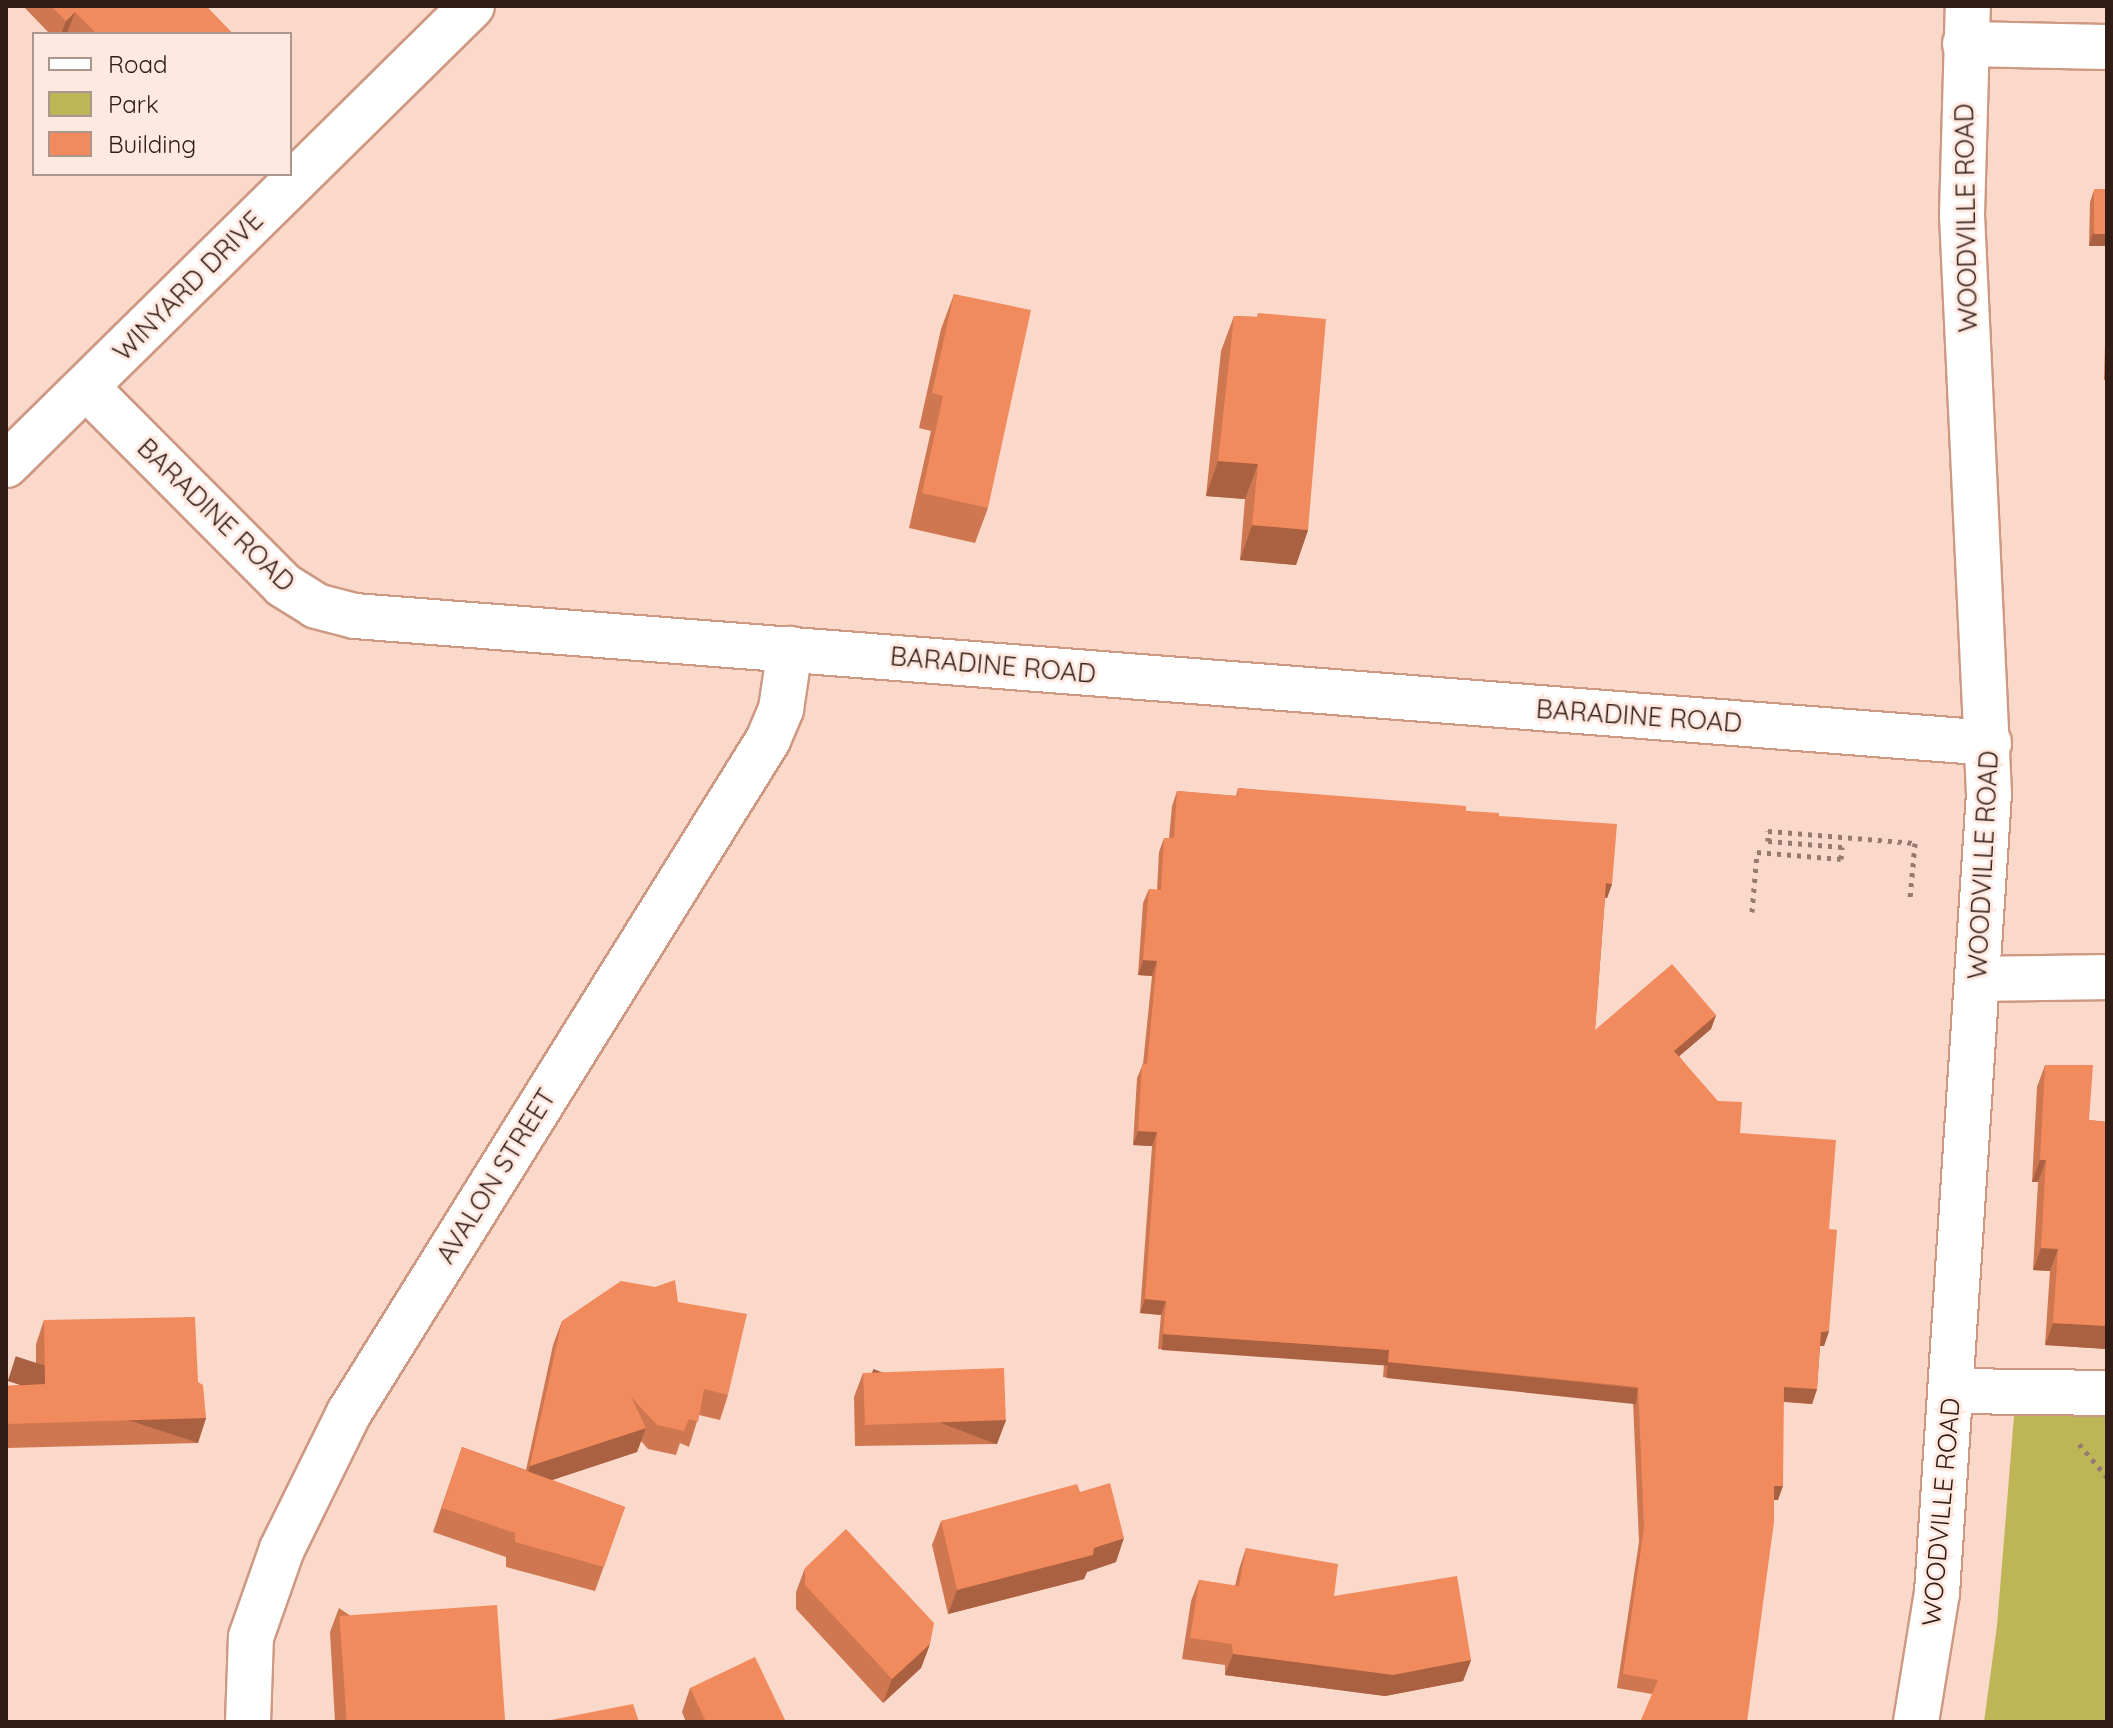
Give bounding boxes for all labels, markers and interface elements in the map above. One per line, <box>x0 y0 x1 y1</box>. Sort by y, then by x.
legend <box>32 32 292 176</box>
text: Road <box>108 49 168 79</box>
text: Park <box>108 89 159 119</box>
street label: WOODVILLE ROAD <box>1948 103 1984 333</box>
text: Building <box>108 129 196 159</box>
street label: WINYARD DRIVE <box>107 205 269 367</box>
street label: BARADINE ROAD <box>131 432 301 598</box>
street label: BARADINE ROAD <box>889 640 1097 690</box>
street label: BARADINE ROAD <box>1535 693 1743 739</box>
street label: WOODVILLE ROAD <box>1961 750 2005 980</box>
street label: AVALON STREET <box>430 1083 562 1269</box>
street label: WOODVILLE ROAD <box>1915 1397 1967 1627</box>

